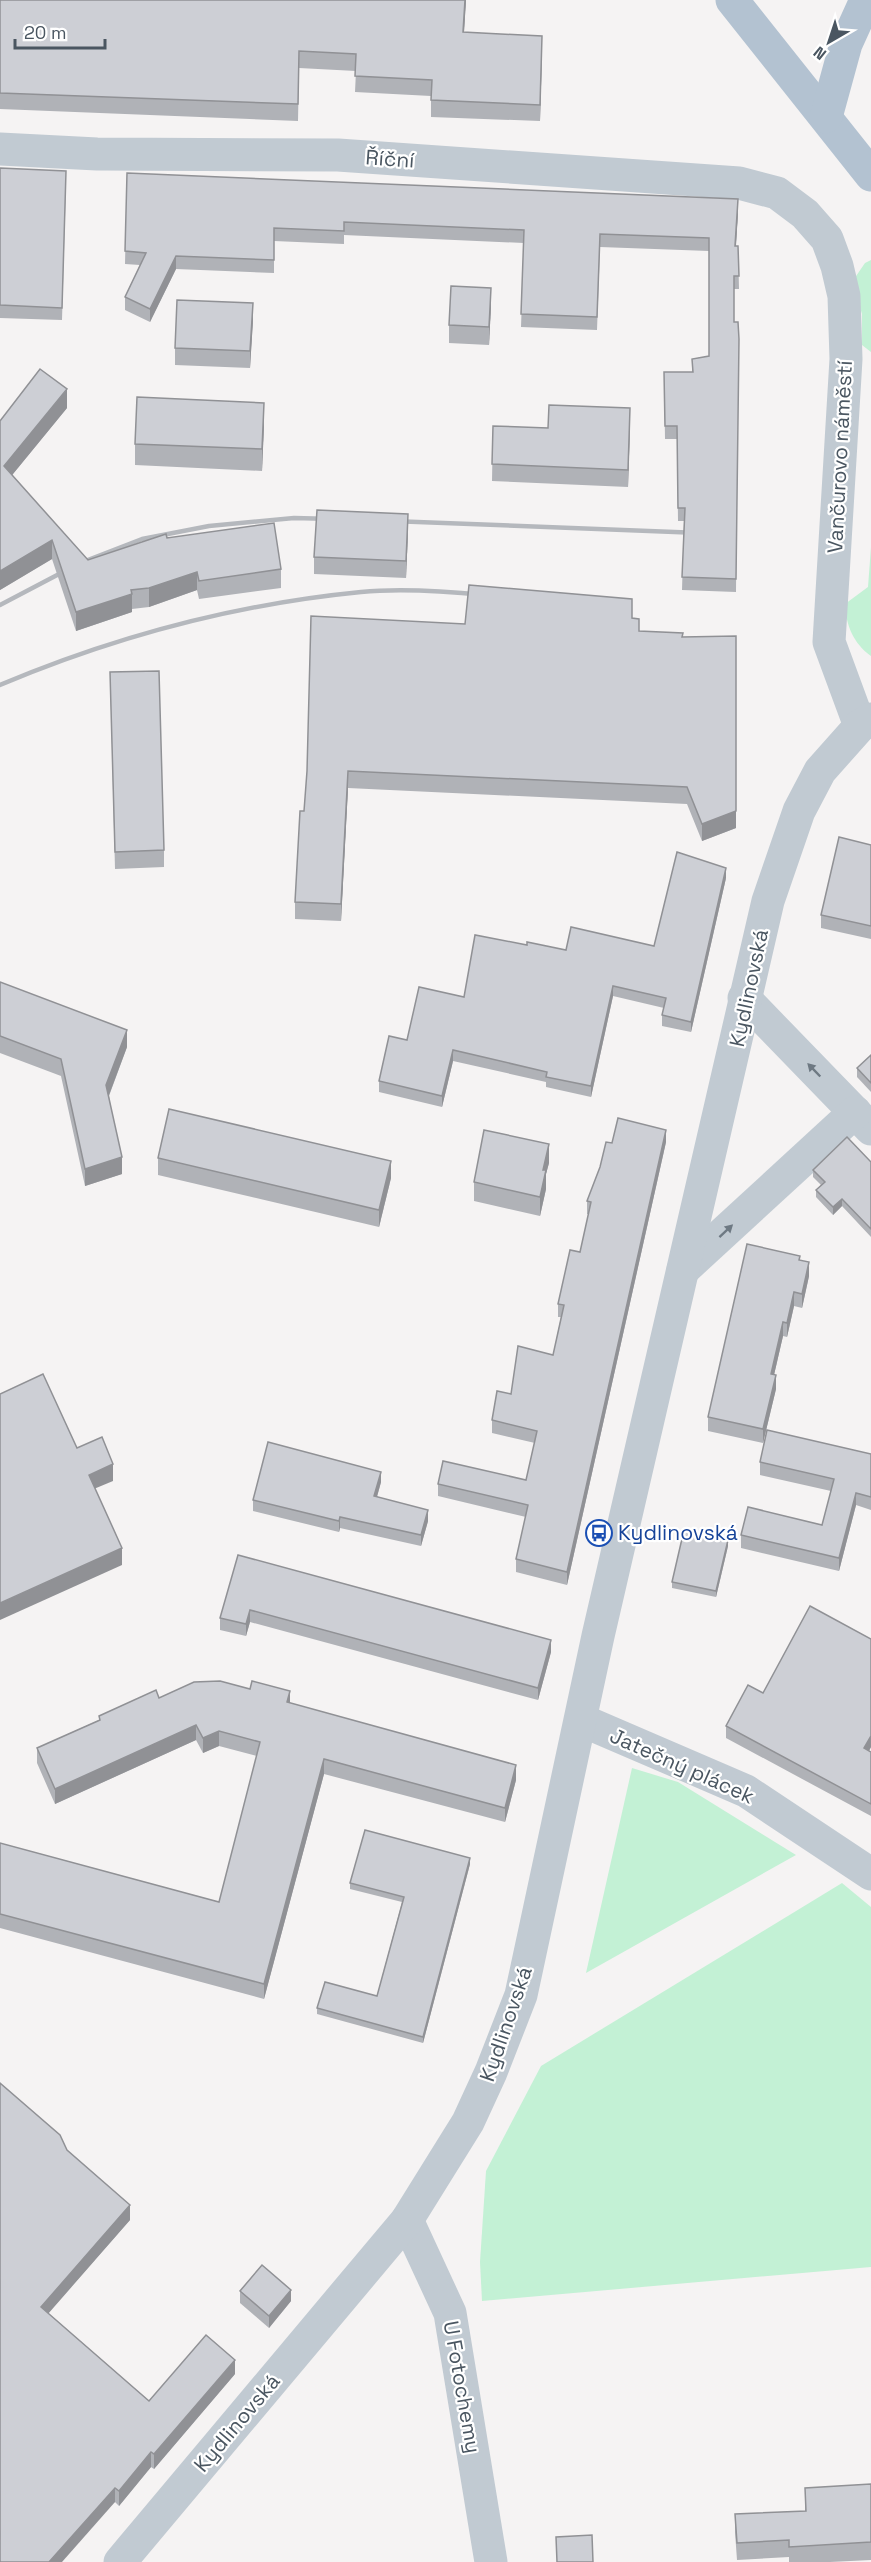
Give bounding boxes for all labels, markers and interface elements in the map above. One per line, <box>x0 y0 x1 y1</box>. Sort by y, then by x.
scale bar <box>15 12 105 50</box>
north arrow <box>799 12 859 72</box>
text: 20 m <box>24 21 67 44</box>
text: N <box>809 42 831 65</box>
street label: Říční <box>365 143 416 174</box>
street label: Vančurovo náměstí <box>821 359 858 554</box>
street label: Kydlinovská <box>723 926 774 1049</box>
one-way arrow <box>807 1063 821 1078</box>
one-way arrow <box>718 1225 733 1238</box>
bus stop icon: Kydlinovská <box>584 1518 614 1548</box>
place label: Kydlinovská <box>618 1519 738 1546</box>
street label: Jatečný plácek <box>606 1722 759 1809</box>
street label: Kydlinovská <box>473 1963 538 2085</box>
street label: U Fotochemy <box>438 2319 487 2455</box>
street label: Kydlinovská <box>188 2368 285 2477</box>

